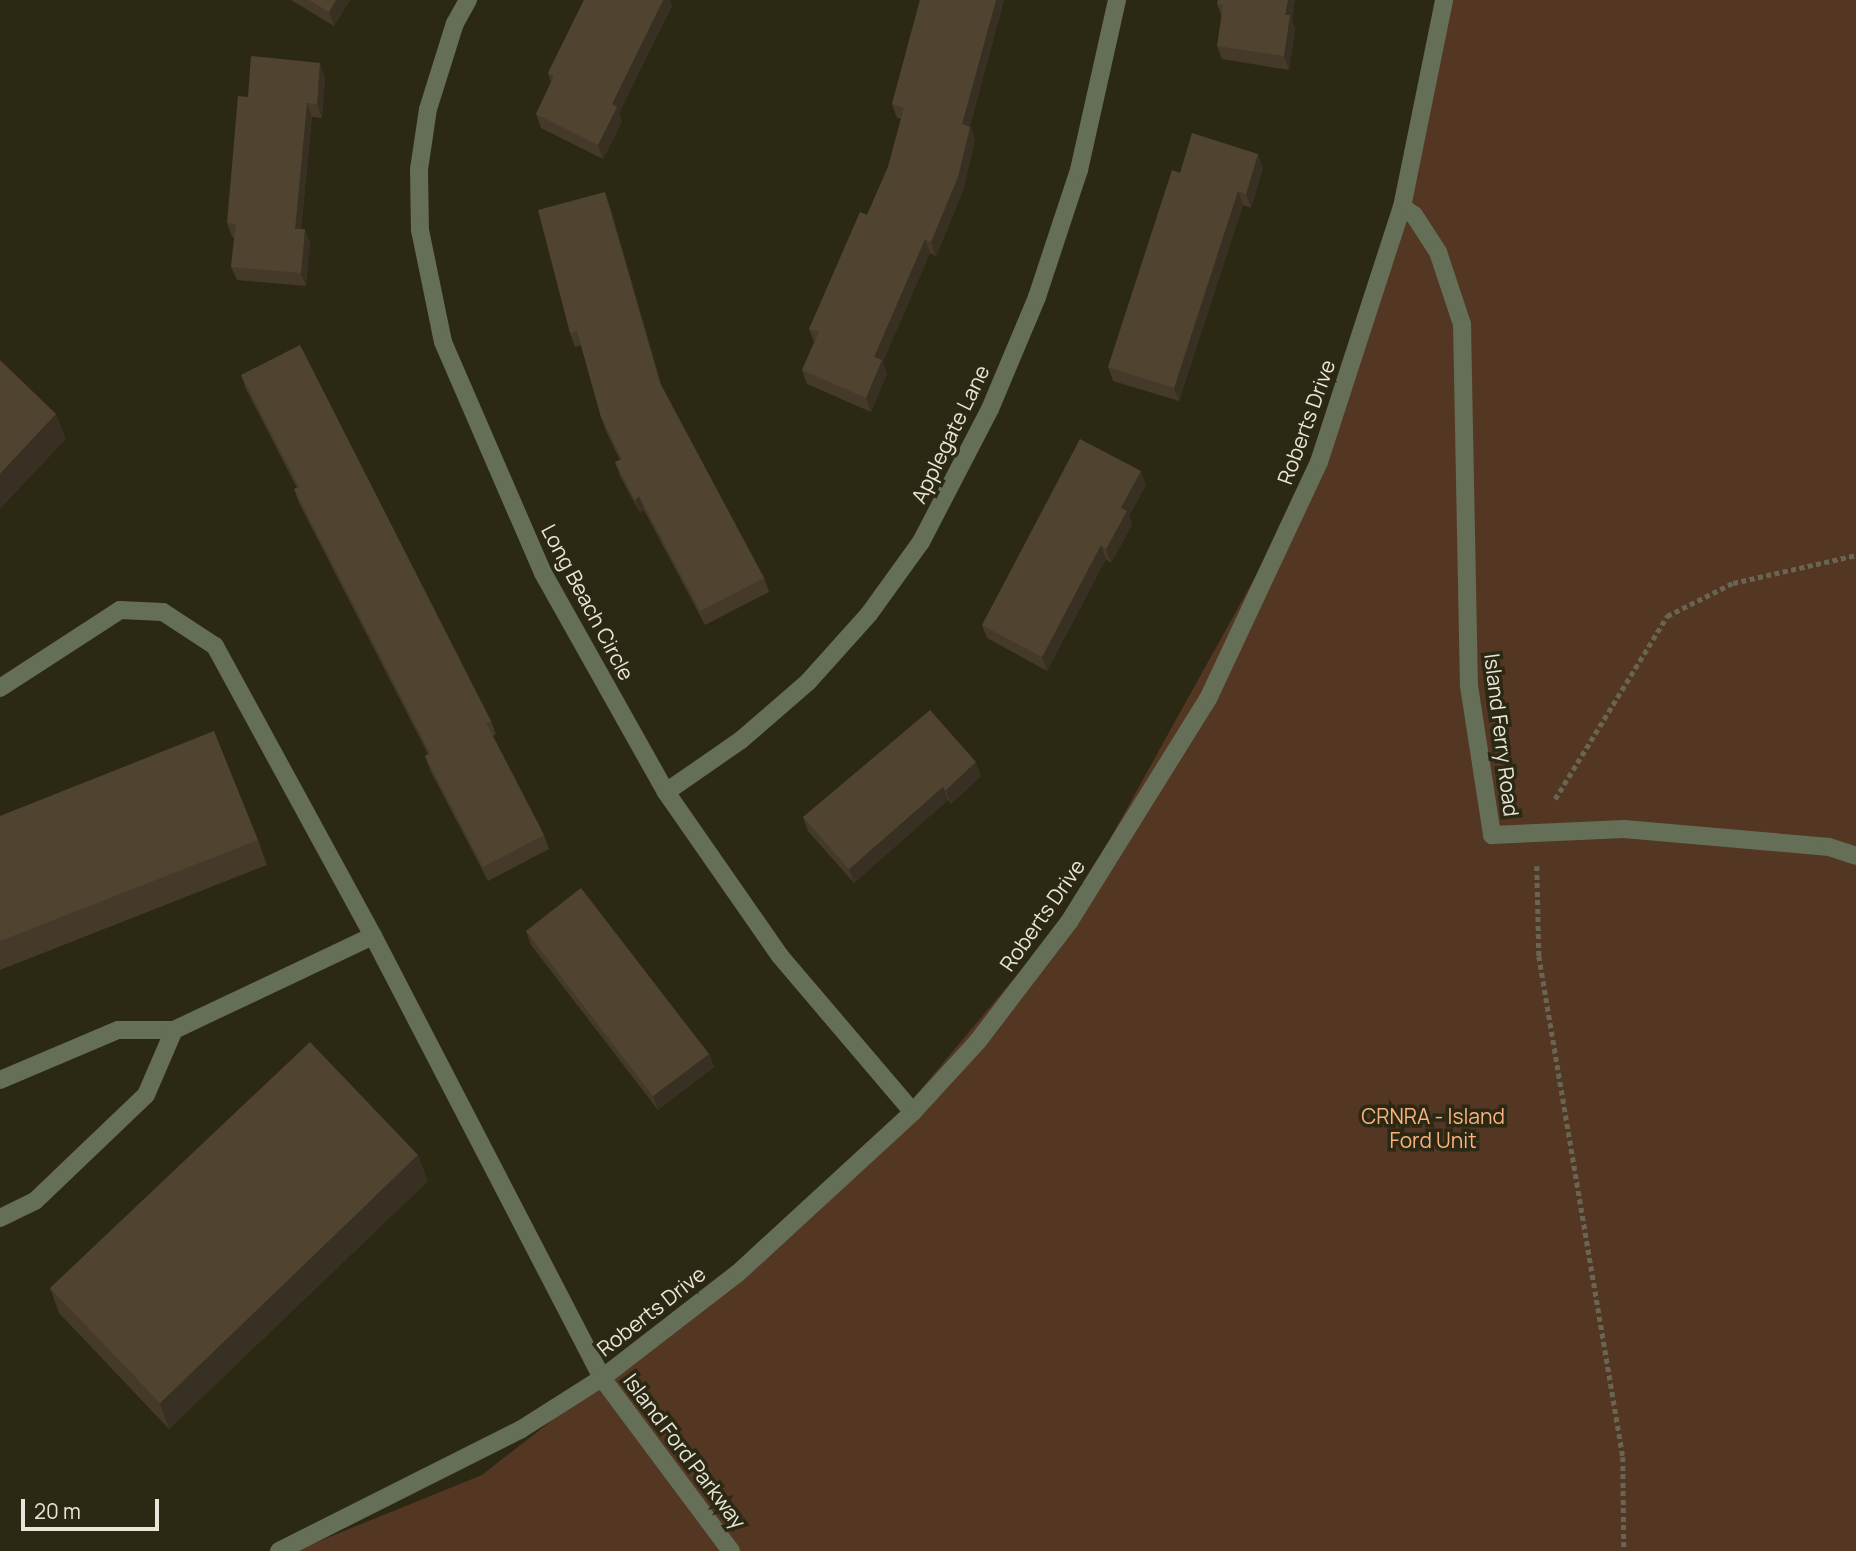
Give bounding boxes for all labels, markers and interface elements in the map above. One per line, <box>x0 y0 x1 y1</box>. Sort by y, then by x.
street label: Roberts Drive <box>1272 356 1340 488</box>
street label: Applegate Lane <box>906 361 994 507</box>
street label: Long Beach Circle <box>536 520 640 684</box>
street label: Island Ferry Road <box>1479 652 1525 818</box>
street label: Roberts Drive <box>994 854 1090 976</box>
park label: CRNRA - Island Ford Unit <box>1361 1103 1505 1153</box>
street label: Roberts Drive <box>592 1261 710 1361</box>
street label: Island Ford Parkway <box>618 1368 752 1534</box>
scale bar <box>24 1484 163 1528</box>
text: 20 m <box>34 1497 81 1525</box>

